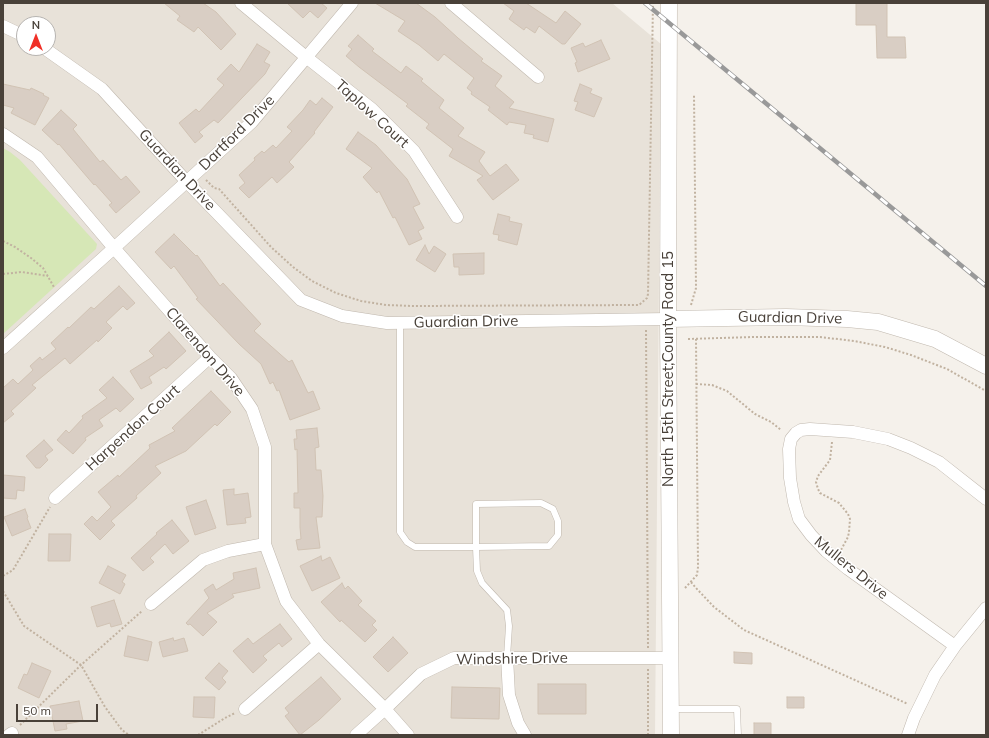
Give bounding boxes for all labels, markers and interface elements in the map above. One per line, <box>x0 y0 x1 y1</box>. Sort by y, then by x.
north arrow <box>16 16 56 56</box>
text: N <box>32 18 40 32</box>
street label: Taplow Court <box>331 76 413 152</box>
street label: Dartford Drive <box>196 92 278 174</box>
street label: Guardian Drive <box>135 126 219 214</box>
street label: North 15th Street;County Road 15 <box>659 251 677 487</box>
street label: Clarendon Drive <box>162 304 248 400</box>
street label: Guardian Drive <box>738 308 842 328</box>
street label: Guardian Drive <box>414 312 518 332</box>
street label: Harpendon Court <box>82 381 184 475</box>
street label: Mullers Drive <box>810 533 892 603</box>
street label: Windshire Drive <box>456 649 568 669</box>
scale bar <box>18 696 100 722</box>
text: 50 m <box>23 703 51 718</box>

